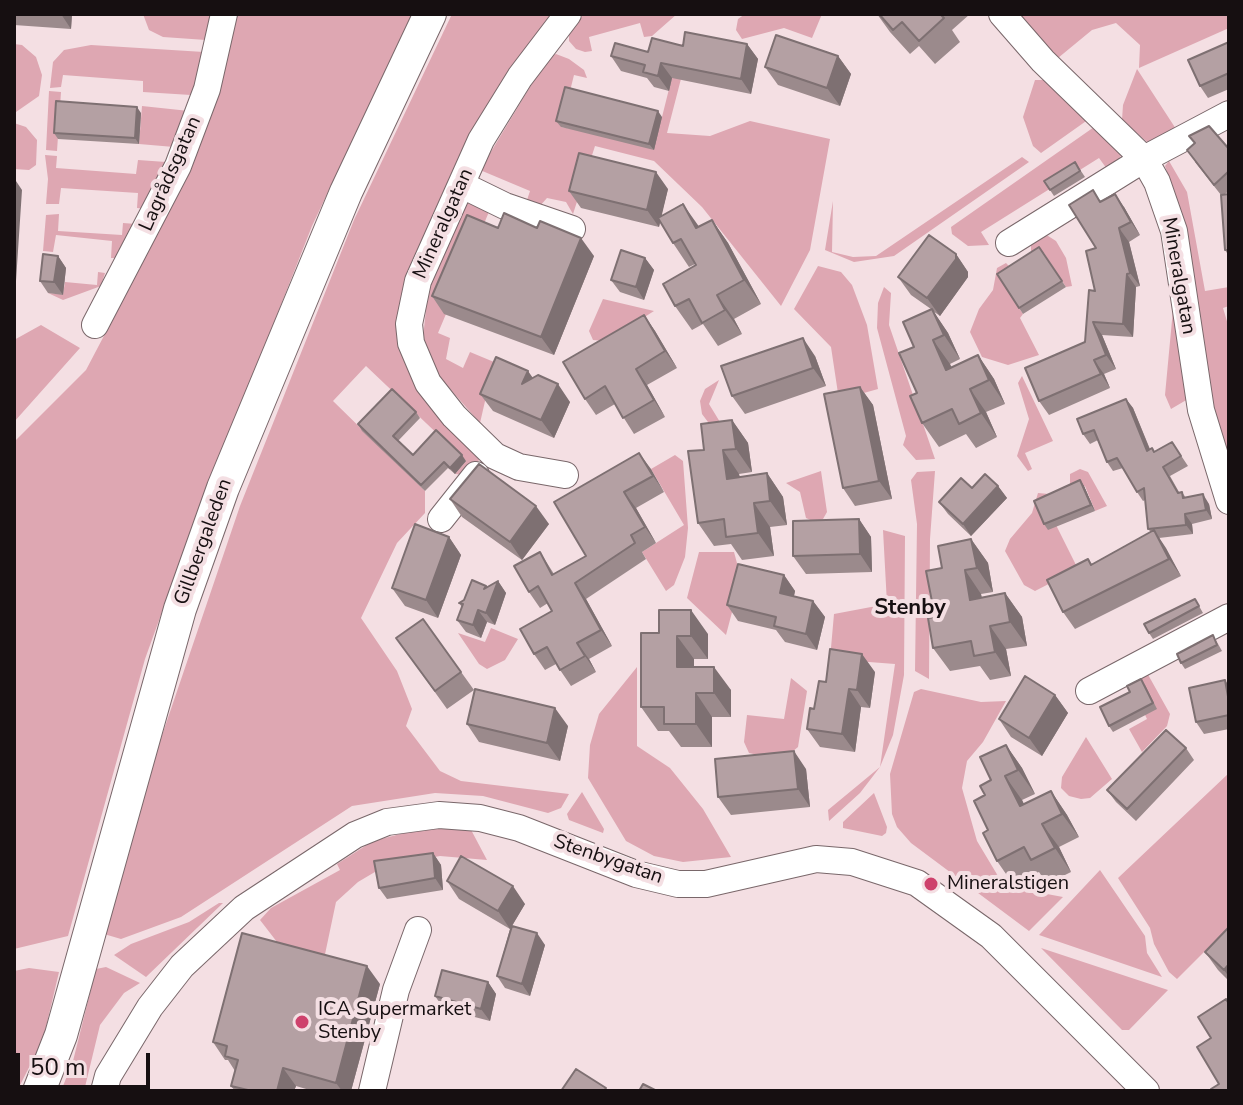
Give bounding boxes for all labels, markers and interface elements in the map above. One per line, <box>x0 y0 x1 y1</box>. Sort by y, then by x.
street label: Lagrådsgatan <box>135 113 207 235</box>
street label: Mineralgatan <box>409 165 479 283</box>
street label: Mineralgatan <box>1156 216 1200 336</box>
street label: Gillbergaleden <box>170 476 238 608</box>
district label: Stenby <box>874 596 946 622</box>
street label: Stenbygatan <box>550 830 666 890</box>
place label: Mineralstigen <box>947 872 1069 896</box>
marker: Mineralstigen <box>922 875 940 893</box>
place label: ICA Supermarket Stenby <box>318 998 471 1045</box>
marker: ICA Supermarket Stenby <box>293 1013 311 1031</box>
scale bar <box>20 1037 154 1087</box>
text: 50 m <box>30 1051 86 1083</box>

